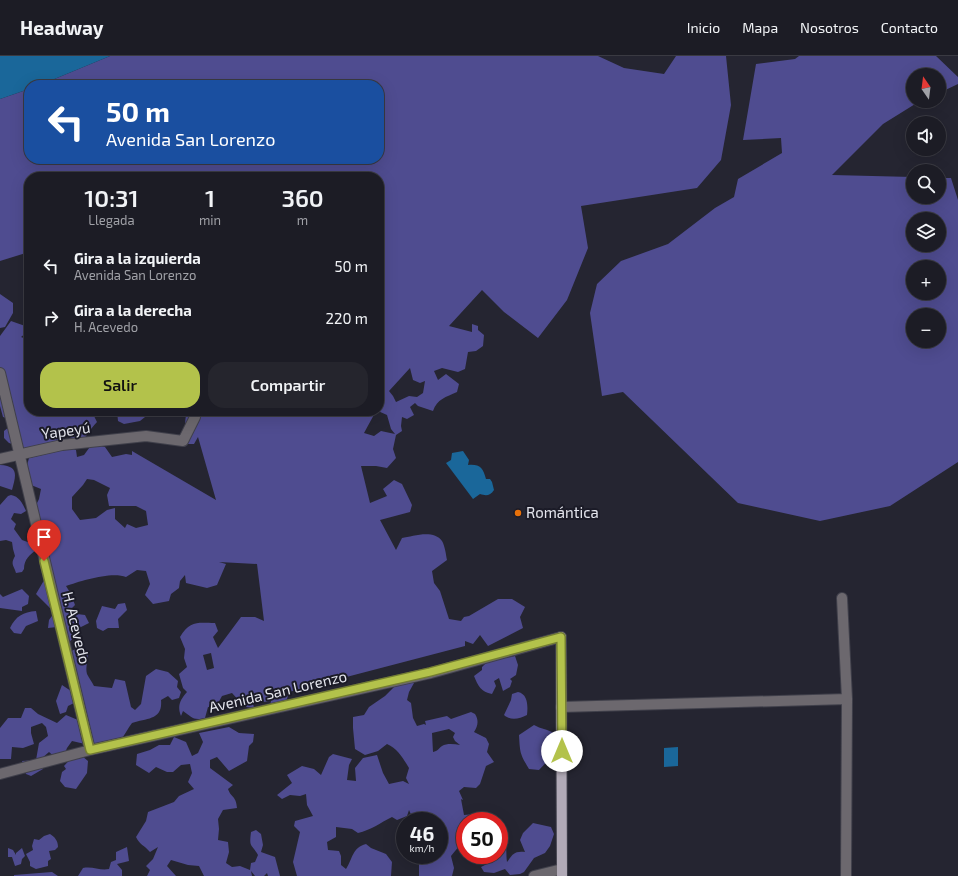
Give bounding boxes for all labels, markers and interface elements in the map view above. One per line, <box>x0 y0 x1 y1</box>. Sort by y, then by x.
text: Headway <box>20 16 104 39</box>
text: Inicio <box>687 19 720 36</box>
text: Mapa <box>742 19 778 36</box>
text: Nosotros <box>800 19 859 36</box>
text: Contacto <box>881 19 938 36</box>
north arrow <box>906 68 946 108</box>
map controls <box>906 68 946 348</box>
text: 50 m <box>106 94 170 128</box>
icon: left <box>40 96 92 148</box>
button: sound <box>906 116 946 156</box>
text: Avenida San Lorenzo <box>106 128 275 150</box>
button: search <box>906 164 946 204</box>
text: 10:31 <box>84 183 139 212</box>
text: 1 <box>205 183 215 212</box>
text: 360 <box>281 183 324 212</box>
text: Llegada <box>88 212 135 228</box>
text: min <box>199 212 221 228</box>
text: m <box>297 212 308 228</box>
button: layers <box>906 212 946 252</box>
text: Gira a la izquierda <box>74 249 201 267</box>
icon: left <box>40 255 62 277</box>
text: 50 m <box>334 257 368 275</box>
button: + <box>906 260 946 300</box>
text: Avenida San Lorenzo <box>74 267 196 283</box>
text: Gira a la derecha <box>74 301 192 319</box>
icon: right <box>40 307 62 329</box>
button: − <box>906 308 946 348</box>
text: 220 m <box>326 309 368 327</box>
text: H. Acevedo <box>74 319 138 335</box>
button: Salir <box>40 362 200 408</box>
button: Compartir <box>208 362 368 408</box>
street label: Yapeyú <box>40 418 91 442</box>
place label: Romántica <box>526 503 599 521</box>
marker: Romántica <box>513 508 523 518</box>
pin <box>27 520 61 561</box>
icon: arrive <box>33 526 55 548</box>
street label: H. Acevedo <box>59 590 95 666</box>
street label: Avenida San Lorenzo <box>207 666 349 716</box>
position arrow <box>541 730 583 772</box>
speed limit sign: 50 <box>456 812 508 864</box>
text: 46 <box>410 821 434 845</box>
text: km/h <box>410 842 434 854</box>

